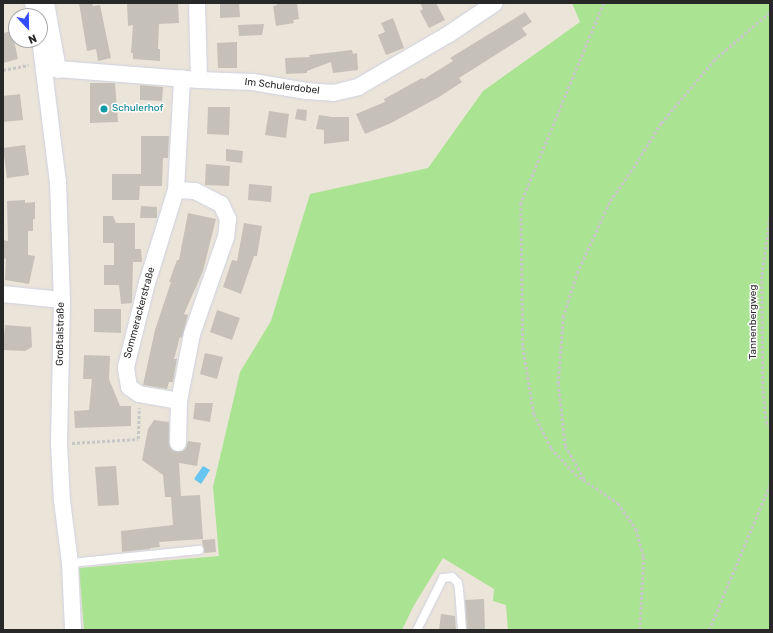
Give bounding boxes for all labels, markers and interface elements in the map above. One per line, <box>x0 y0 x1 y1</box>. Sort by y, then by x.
north arrow <box>8 8 48 48</box>
text: N <box>26 31 38 46</box>
street label: Im Schulerdobel <box>244 76 320 98</box>
place label: Schulerhof <box>112 103 163 115</box>
marker: Schulerhof <box>99 104 109 114</box>
street label: Sommerackerstraße <box>122 266 158 360</box>
street label: Tannenbergweg <box>748 285 760 359</box>
street label: Großtalstraße <box>54 302 68 366</box>

